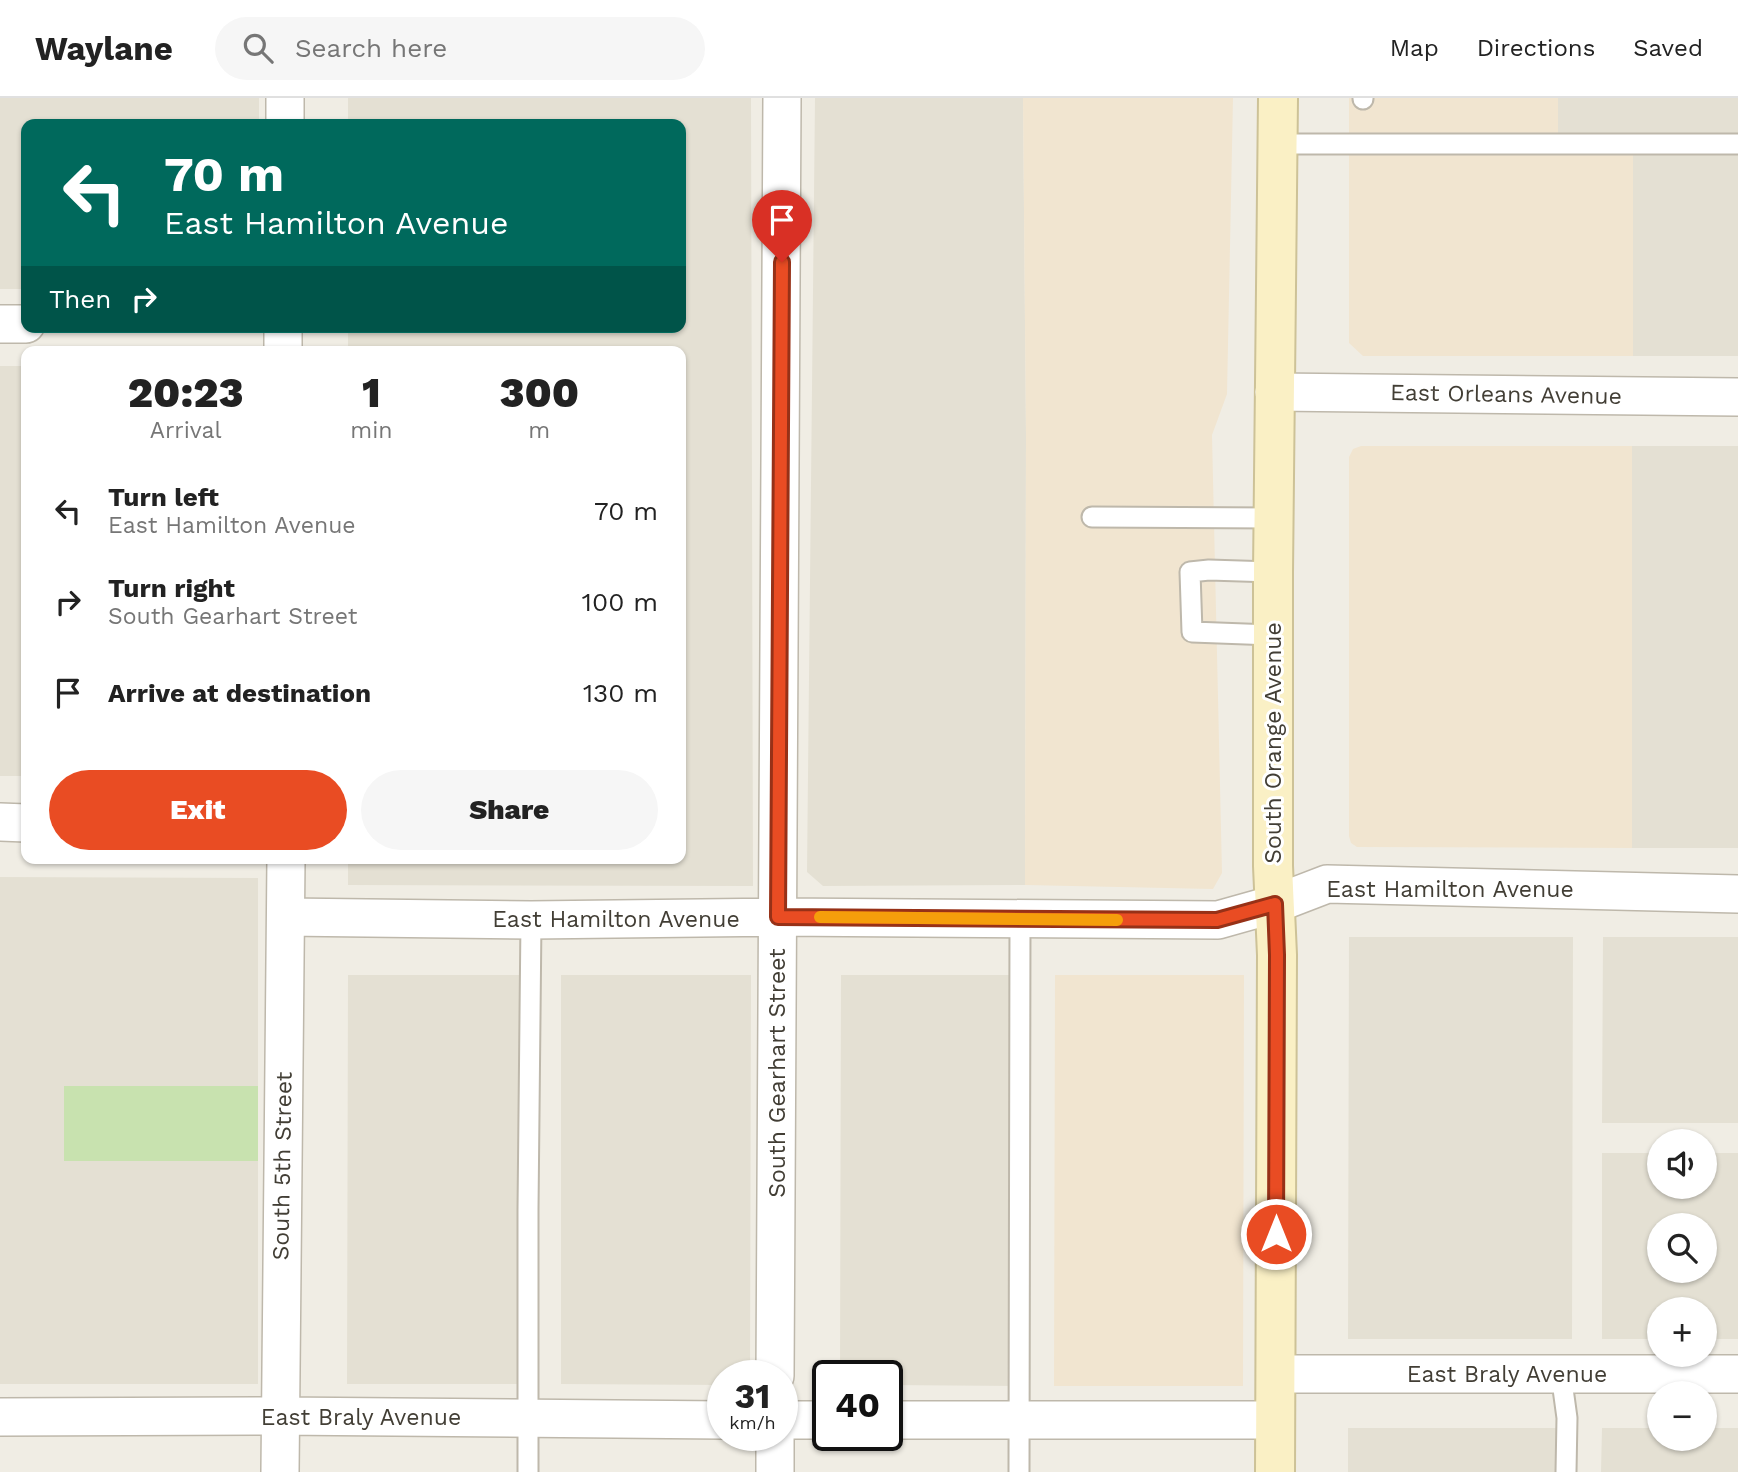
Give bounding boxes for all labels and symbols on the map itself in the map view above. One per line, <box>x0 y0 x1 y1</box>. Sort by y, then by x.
pin <box>752 190 812 262</box>
street label: East Orleans Avenue <box>1390 379 1622 410</box>
street label: South Orange Avenue <box>1260 622 1287 864</box>
street label: East Hamilton Avenue <box>1326 876 1574 903</box>
street label: East Hamilton Avenue <box>492 906 740 933</box>
street label: South Gearhart Street <box>764 948 791 1198</box>
street label: South 5th Street <box>267 1071 298 1261</box>
position arrow <box>1239 1197 1313 1271</box>
speed limit sign: 40 <box>812 1360 903 1451</box>
street label: East Braly Avenue <box>1407 1361 1607 1388</box>
street label: East Braly Avenue <box>261 1404 461 1431</box>

